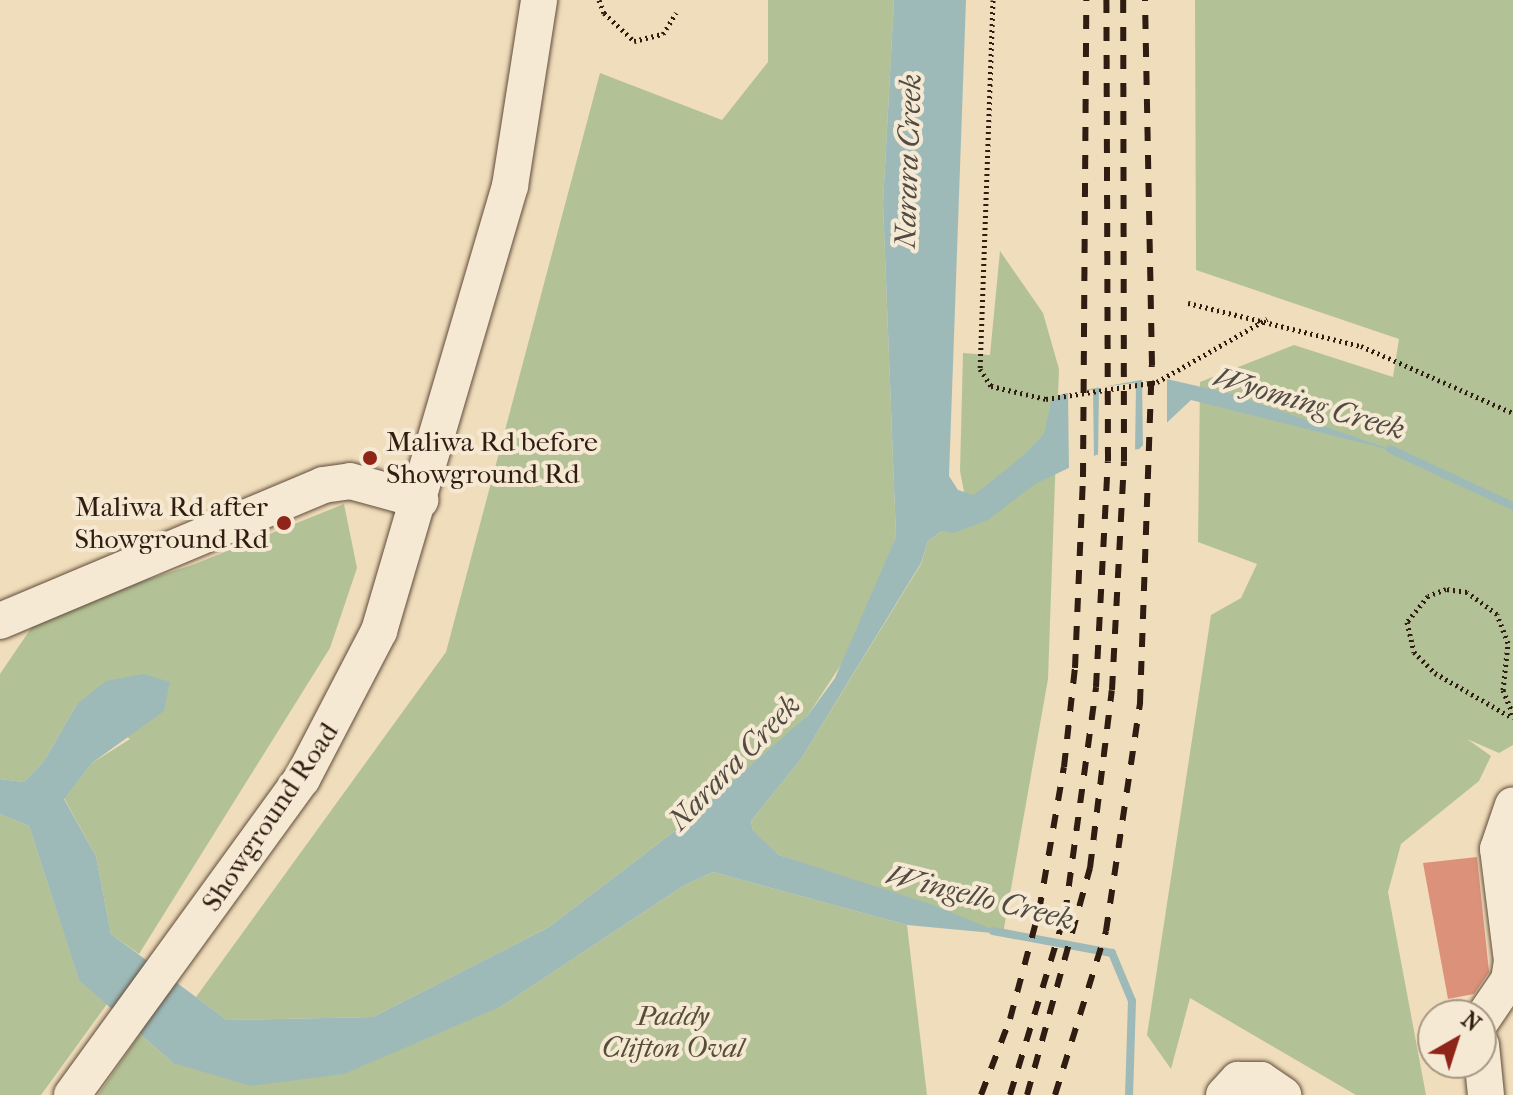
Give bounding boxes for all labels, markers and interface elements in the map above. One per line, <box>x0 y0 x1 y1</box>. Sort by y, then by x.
water label: Narara Creek <box>888 73 930 249</box>
water label: Wyoming Creek <box>1209 359 1409 449</box>
place label: Maliwa Rd before Showground Rd <box>386 425 598 491</box>
marker: Maliwa Rd before Showground Rd <box>361 449 379 467</box>
place label: Maliwa Rd after Showground Rd <box>75 490 268 556</box>
marker: Maliwa Rd after Showground Rd <box>275 514 293 532</box>
water label: Narara Creek <box>661 688 809 838</box>
street label: Showground Road <box>194 716 346 918</box>
water label: Wingello Creek <box>883 857 1077 939</box>
park label: Paddy Clifton Oval <box>602 999 744 1065</box>
north arrow <box>1417 999 1497 1079</box>
text: N <box>1456 1007 1486 1037</box>

